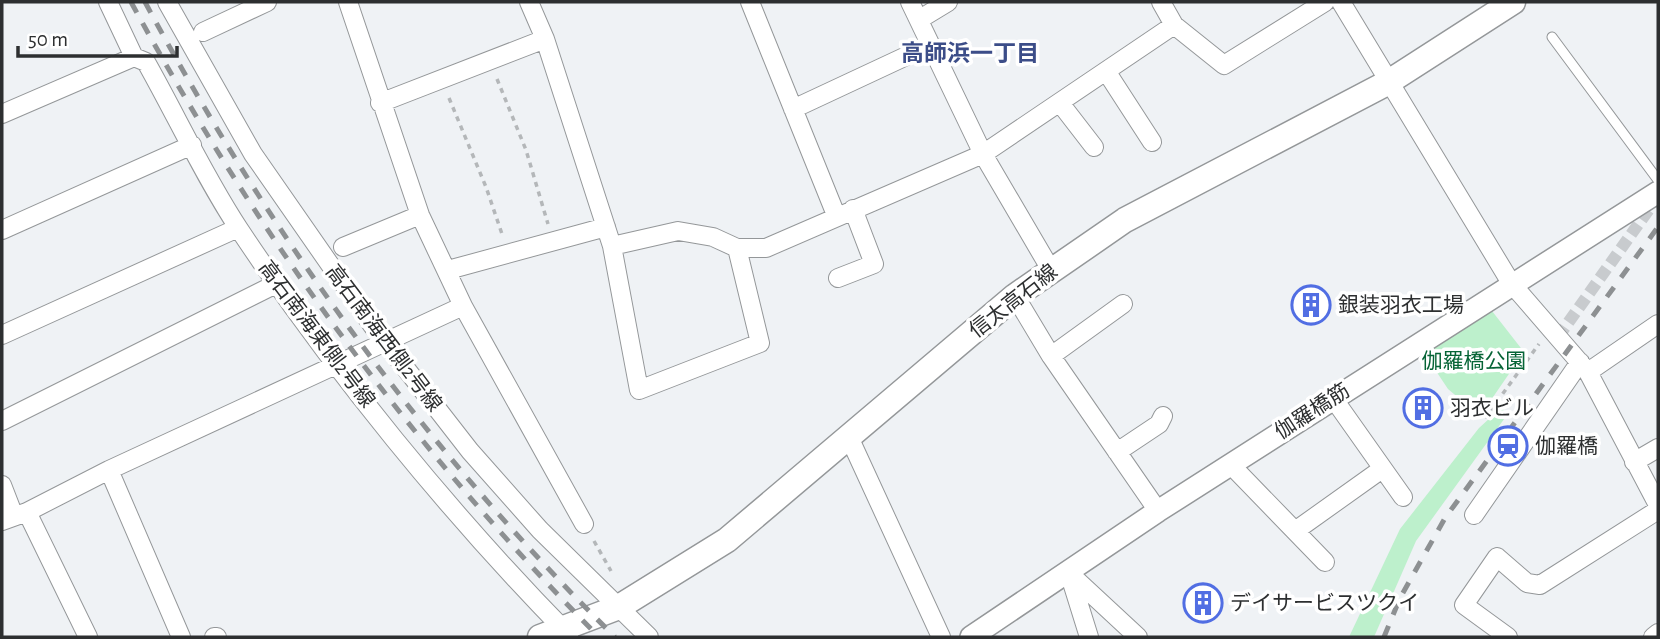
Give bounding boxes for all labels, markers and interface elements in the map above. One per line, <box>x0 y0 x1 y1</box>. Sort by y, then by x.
scale bar <box>18 14 177 58</box>
text: 50 m <box>28 29 68 50</box>
district label: 高師浜一丁目 <box>901 41 1039 66</box>
street label: 高石南海東側2号線 <box>255 256 379 412</box>
street label: 高石南海西側2号線 <box>322 260 446 416</box>
street label: 信太高石線 <box>965 260 1061 342</box>
building icon: 銀装羽衣工場 <box>1290 284 1332 326</box>
place label: 銀装羽衣工場 <box>1338 294 1464 316</box>
park label: 伽羅橋公園 <box>1422 350 1527 372</box>
street label: 伽羅橋筋 <box>1271 379 1353 443</box>
building icon: 羽衣ビル <box>1402 387 1444 429</box>
place label: 羽衣ビル <box>1450 397 1534 419</box>
station icon: 伽羅橋 <box>1487 425 1529 467</box>
place label: 伽羅橋 <box>1535 435 1598 457</box>
building icon: デイサービスツクイ <box>1182 582 1224 624</box>
place label: デイサービスツクイ <box>1230 592 1419 614</box>

